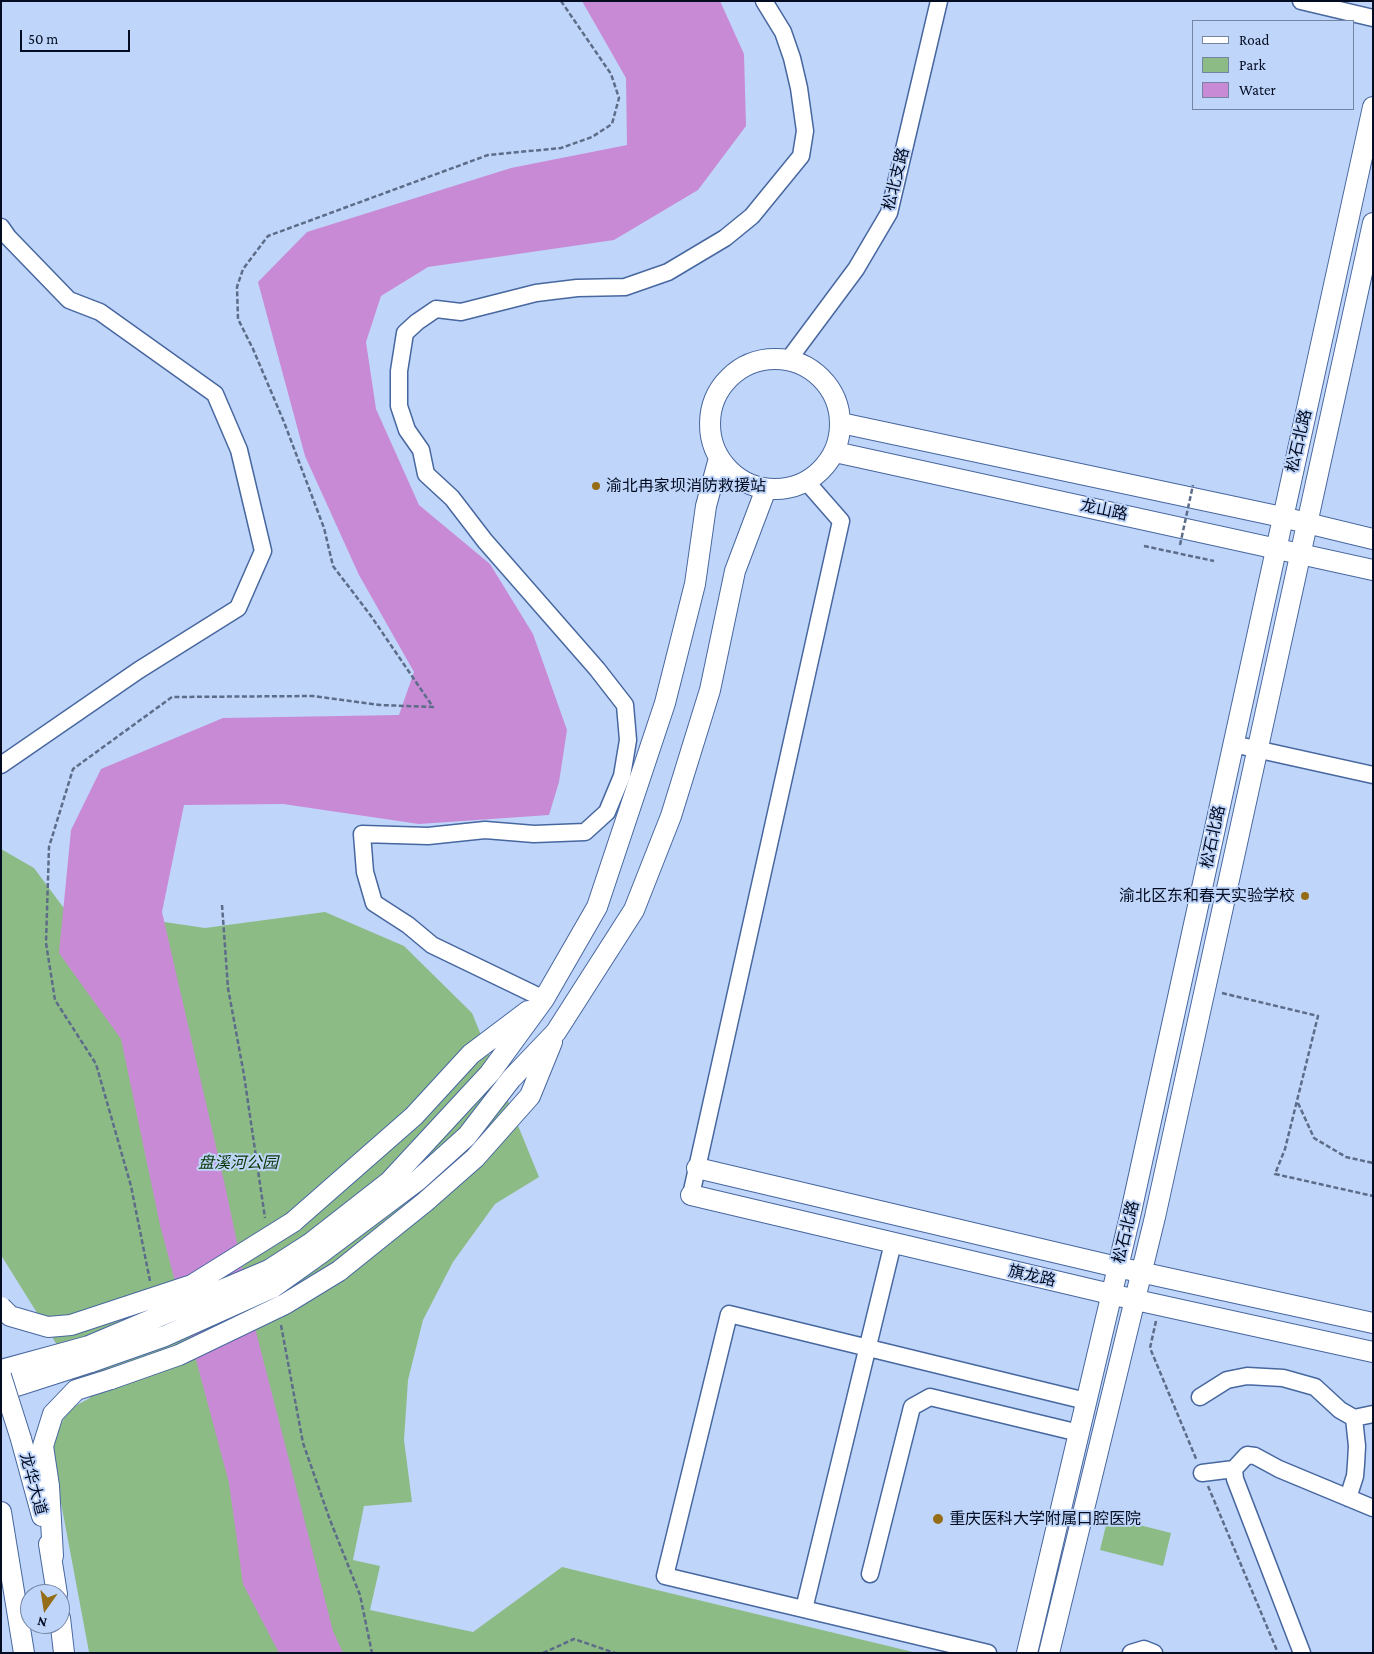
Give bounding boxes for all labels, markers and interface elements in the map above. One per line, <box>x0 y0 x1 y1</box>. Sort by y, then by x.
scale bar <box>22 20 132 52</box>
legend <box>1192 20 1354 110</box>
text: 50 m <box>28 31 58 47</box>
text: Road <box>1239 32 1269 48</box>
text: Park <box>1239 57 1266 73</box>
text: Water <box>1239 82 1276 98</box>
street label: 松北支路 <box>879 146 913 212</box>
street label: 松石北路 <box>1282 408 1316 474</box>
place label: 渝北冉家坝消防救援站 <box>606 476 766 496</box>
marker: 渝北冉家坝消防救援站 <box>590 480 602 492</box>
street label: 龙山路 <box>1079 496 1129 524</box>
street label: 松石北路 <box>1197 804 1229 870</box>
place label: 渝北区东和春天实验学校 <box>1119 886 1295 906</box>
marker: 渝北区东和春天实验学校 <box>1299 890 1311 902</box>
park label: 盘溪河公园 <box>198 1153 278 1173</box>
street label: 松石北路 <box>1109 1199 1143 1265</box>
street label: 旗龙路 <box>1006 1261 1058 1291</box>
street label: 龙华大道 <box>15 1451 51 1517</box>
place label: 重庆医科大学附属口腔医院 <box>949 1509 1141 1529</box>
marker: 重庆医科大学附属口腔医院 <box>931 1512 945 1526</box>
north arrow <box>20 1584 70 1634</box>
text: N <box>35 1614 48 1632</box>

